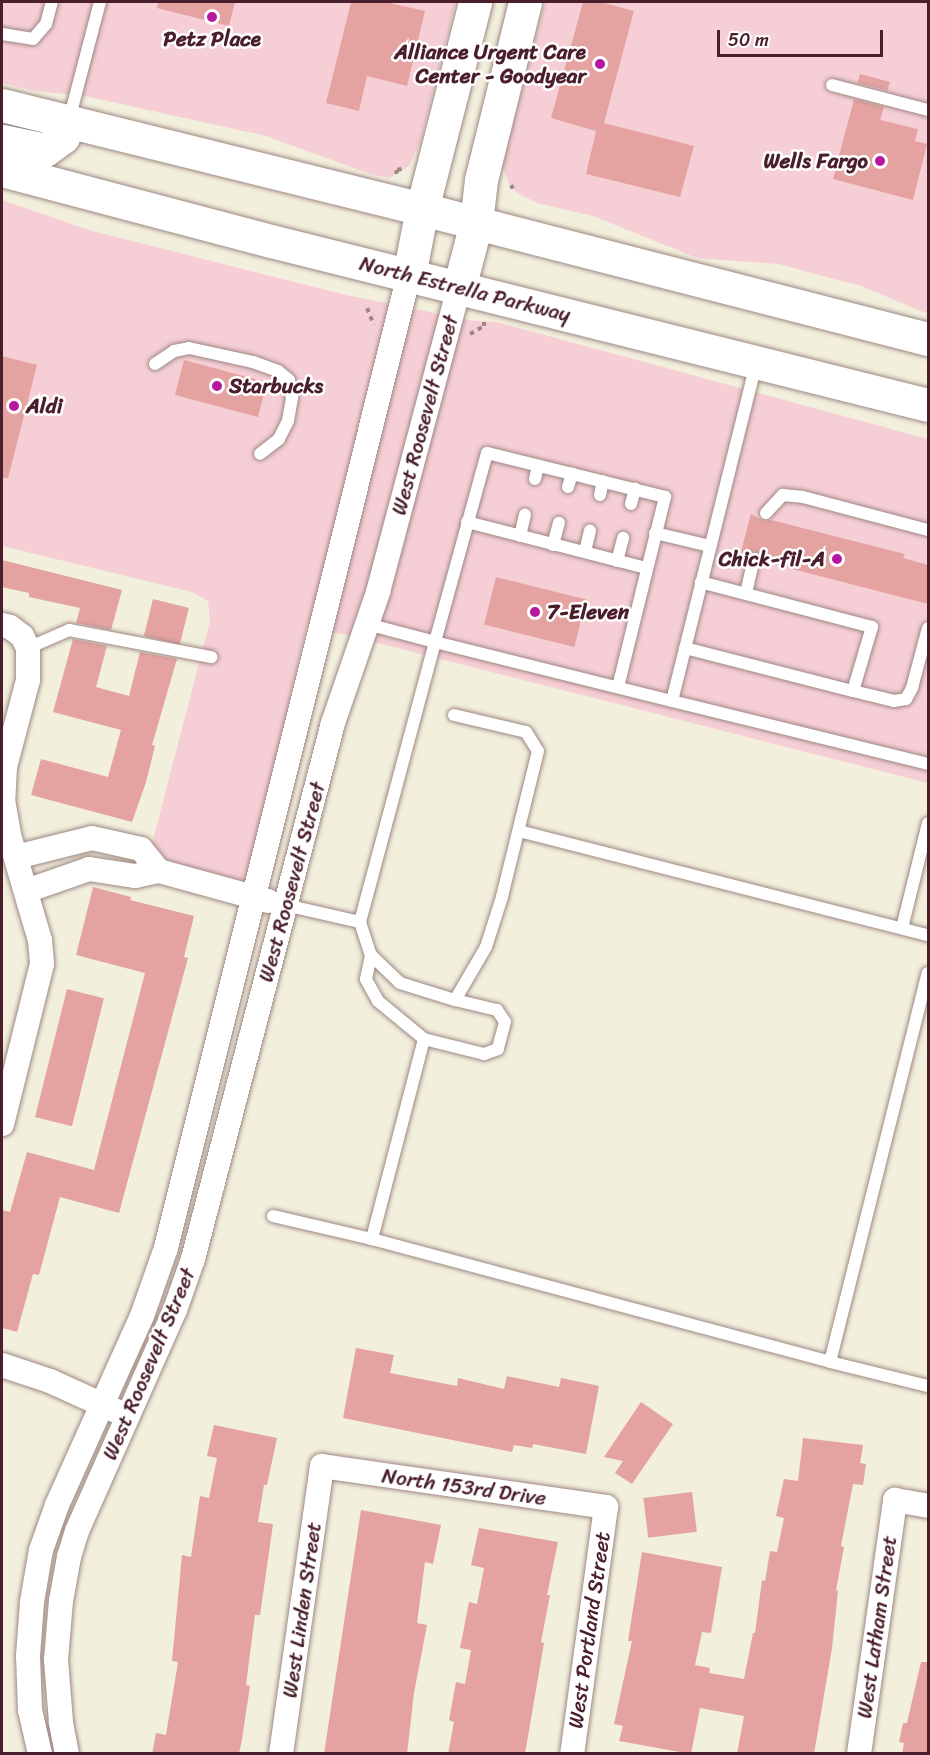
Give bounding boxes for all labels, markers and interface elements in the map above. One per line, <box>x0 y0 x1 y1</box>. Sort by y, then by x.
marker: Petz Place <box>205 10 219 24</box>
scale bar <box>720 18 886 56</box>
text: 50 m <box>728 24 769 56</box>
place label: Petz Place <box>163 26 261 52</box>
place label: Alliance Urgent Care Center - Goodyear <box>393 39 586 89</box>
marker: Alliance Urgent Care Center - Goodyear <box>591 55 609 73</box>
place label: Wells Fargo <box>763 148 868 174</box>
marker: Wells Fargo <box>873 154 887 168</box>
street label: North Estrella Parkway <box>357 251 573 327</box>
street label: West Roosevelt Street <box>386 312 464 518</box>
place label: Starbucks <box>229 373 323 399</box>
marker: Starbucks <box>210 379 224 393</box>
place label: Aldi <box>26 393 63 419</box>
marker: Aldi <box>7 399 21 413</box>
place label: Chick-fil-A <box>719 546 825 572</box>
marker: Chick-fil-A <box>830 552 844 566</box>
place label: 7-Eleven <box>547 599 629 625</box>
marker: 7-Eleven <box>528 605 542 619</box>
street label: West Roosevelt Street <box>253 779 331 985</box>
street label: West Roosevelt Street <box>97 1264 201 1464</box>
street label: North 153rd Drive <box>380 1463 548 1511</box>
street label: West Linden Street <box>277 1520 327 1700</box>
street label: West Portland Street <box>563 1530 615 1730</box>
street label: West Latham Street <box>852 1534 902 1720</box>

